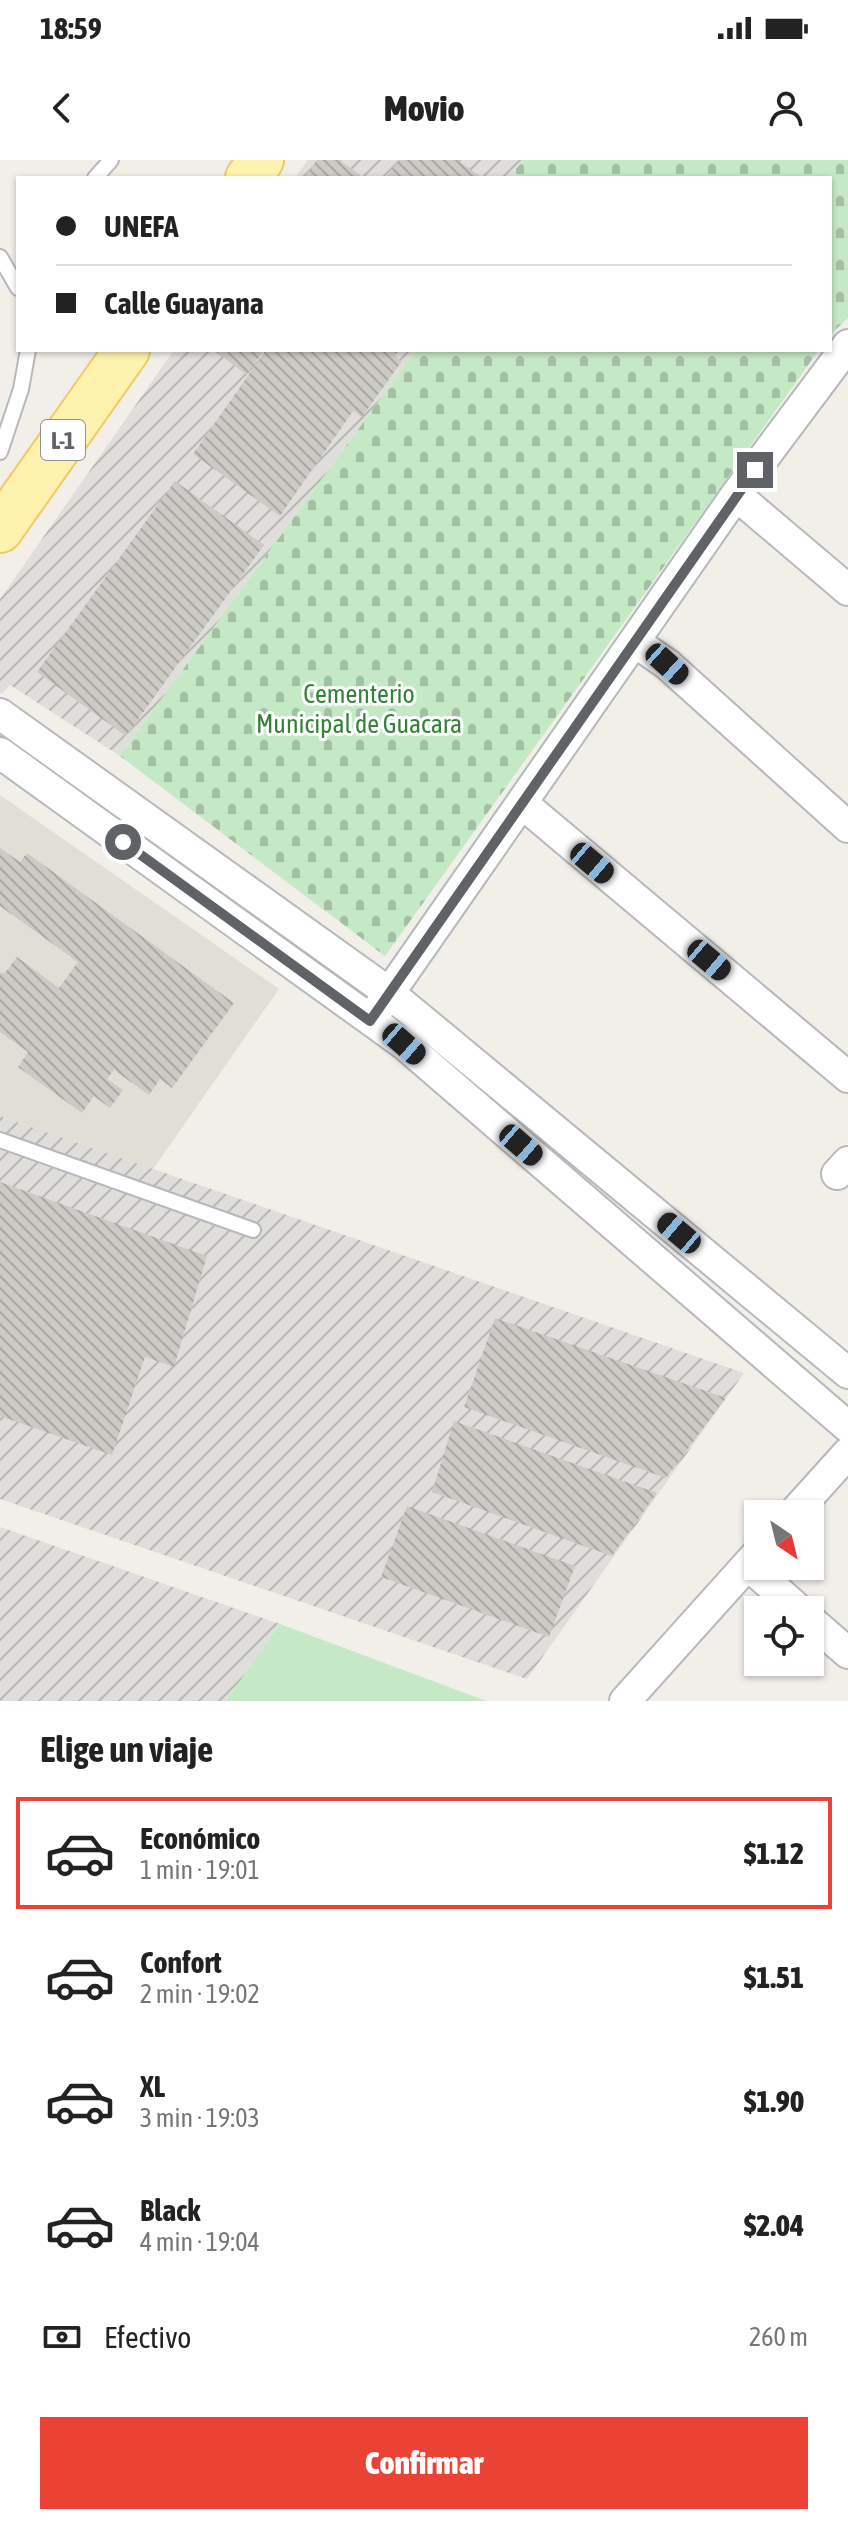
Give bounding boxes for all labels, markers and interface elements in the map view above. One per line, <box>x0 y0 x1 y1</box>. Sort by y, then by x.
text: 18:59 <box>40 11 102 45</box>
icon: back <box>40 86 84 130</box>
icon: person <box>764 86 808 130</box>
text: Movio <box>384 87 464 129</box>
text: UNEFA <box>104 209 178 243</box>
text: Calle Guayana <box>104 286 264 320</box>
road number: L-1 <box>41 420 85 460</box>
route end <box>737 452 773 488</box>
car <box>641 639 693 689</box>
park label: Cementerio Municipal de Guacara <box>256 679 462 739</box>
route start <box>105 824 141 860</box>
car <box>566 838 618 888</box>
car <box>683 935 735 985</box>
car <box>378 1019 430 1069</box>
car <box>495 1120 547 1170</box>
car <box>653 1208 705 1258</box>
north arrow <box>744 1500 824 1580</box>
map controls <box>744 1500 824 1676</box>
button: locate <box>744 1596 824 1676</box>
text: Elige un viaje <box>40 1728 213 1770</box>
icon: car <box>44 1817 116 1889</box>
text: Económico <box>140 1821 260 1855</box>
text: $1.12 <box>744 1836 804 1870</box>
text: 1 min · 19:01 <box>140 1855 260 1885</box>
icon: car <box>44 1941 116 2013</box>
text: Confort <box>140 1945 222 1979</box>
text: $1.51 <box>744 1960 804 1994</box>
text: 2 min · 19:02 <box>140 1979 260 2009</box>
icon: car <box>44 2065 116 2137</box>
text: XL <box>140 2069 165 2103</box>
text: $1.90 <box>744 2084 804 2118</box>
text: 3 min · 19:03 <box>140 2103 260 2133</box>
icon: car <box>44 2189 116 2261</box>
text: Black <box>140 2193 200 2227</box>
text: $2.04 <box>744 2208 804 2242</box>
text: 4 min · 19:04 <box>140 2227 260 2257</box>
icon: cash <box>40 2315 84 2359</box>
text: Efectivo <box>104 2320 191 2354</box>
text: 260 m <box>749 2322 808 2352</box>
button: Confirmar <box>40 2417 808 2509</box>

